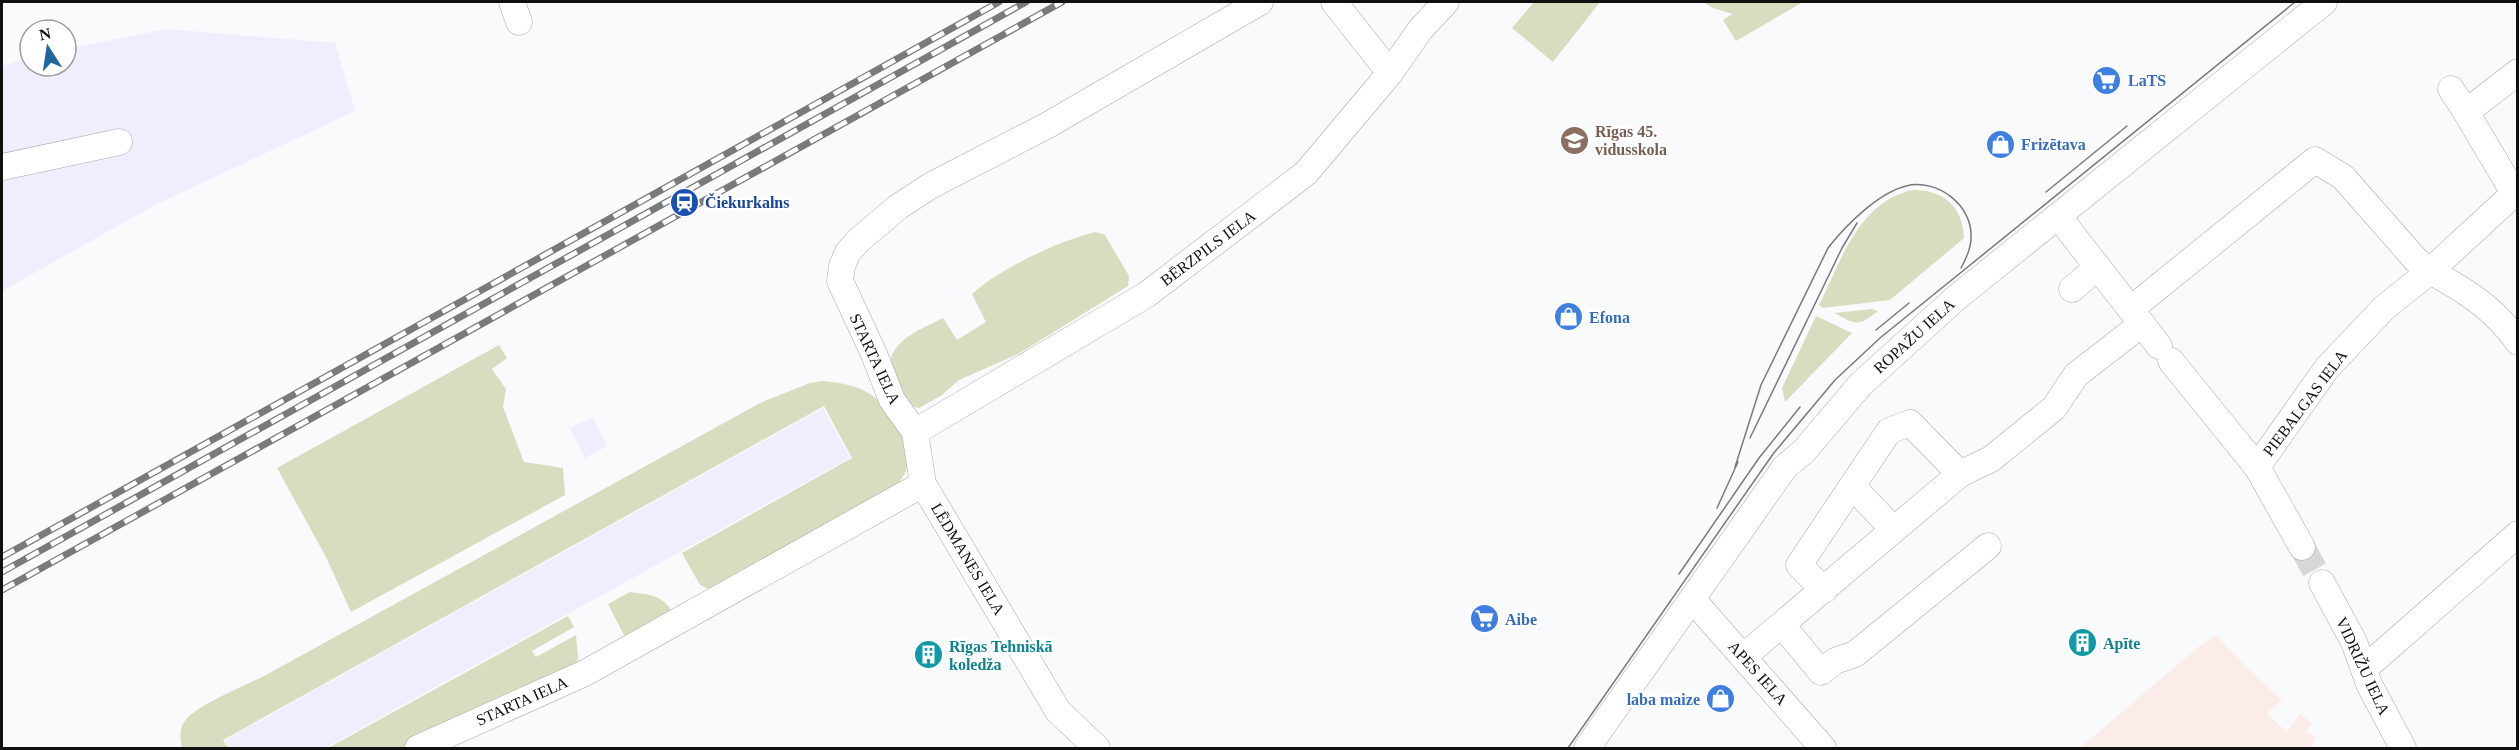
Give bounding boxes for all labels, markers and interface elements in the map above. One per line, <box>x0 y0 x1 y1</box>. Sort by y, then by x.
north arrow <box>18 18 78 78</box>
text: N <box>38 24 53 43</box>
supermarket icon: LaTS <box>2091 64 2123 96</box>
place label: LaTS <box>2128 72 2166 89</box>
place label: Rīgas 45. vidusskola <box>1595 123 1667 158</box>
school or university icon: Rīgas 45. vidusskola <box>1558 124 1590 156</box>
shop icon: Frizētava <box>1984 128 2016 160</box>
place label: Frizētava <box>2021 136 2086 153</box>
station icon: Čiekurkalns <box>668 186 700 218</box>
place label: Čiekurkalns <box>705 193 789 211</box>
street label: BĒRZPILS IELA <box>1157 207 1259 289</box>
street label: ROPAŽU IELA <box>1869 294 1958 377</box>
shop icon: Efona <box>1552 301 1584 333</box>
place label: Efona <box>1589 309 1630 326</box>
street label: STARTA IELA <box>847 311 904 408</box>
street label: PIEBALGAS IELA <box>2260 346 2351 459</box>
street label: LĒDMANES IELA <box>928 500 1008 618</box>
supermarket icon: Aibe <box>1468 603 1500 635</box>
place label: Aibe <box>1505 611 1537 628</box>
street label: VIDRIŽU IELA <box>2333 614 2394 718</box>
building icon: Apīte <box>2066 627 2098 659</box>
place label: Apīte <box>2103 635 2140 653</box>
place label: Rīgas Tehniskā koledža <box>949 638 1053 673</box>
street label: APES IELA <box>1725 638 1791 709</box>
building icon: Rīgas Tehniskā koledža <box>912 639 944 671</box>
street label: STARTA IELA <box>474 673 571 729</box>
shop icon: laba maize <box>1705 683 1737 715</box>
place label: laba maize <box>1627 691 1700 708</box>

